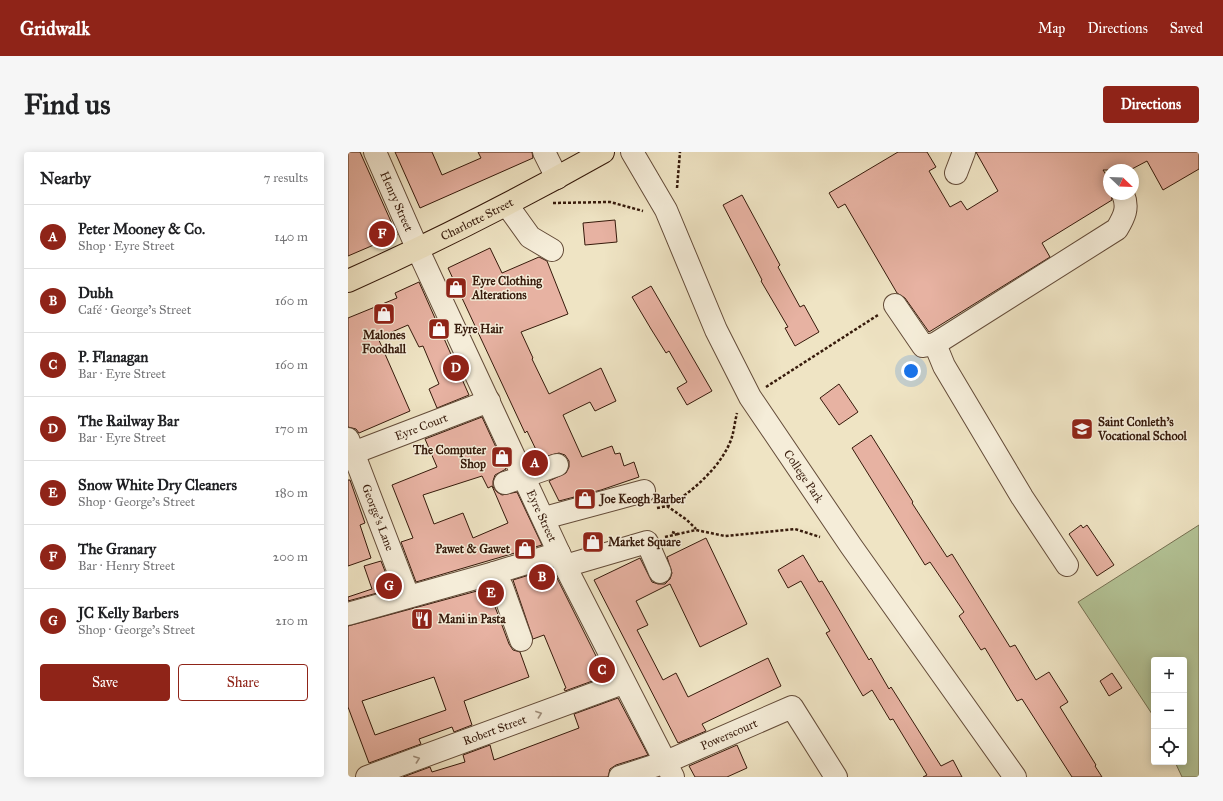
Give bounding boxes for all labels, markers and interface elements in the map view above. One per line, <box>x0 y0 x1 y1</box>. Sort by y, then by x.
text: Gridwalk <box>20 17 90 40</box>
text: Map <box>1038 20 1065 37</box>
text: Directions <box>1087 20 1148 37</box>
text: Saved <box>1170 20 1203 37</box>
button: Directions <box>1103 86 1199 123</box>
text: Find us <box>24 87 110 122</box>
north arrow <box>1103 164 1139 200</box>
text: Nearby <box>40 168 91 189</box>
street label: Henry Street <box>377 169 416 234</box>
text: 7 results <box>264 170 308 186</box>
street label: Charlotte Street <box>438 195 516 243</box>
pin: F <box>369 219 395 249</box>
text: Peter Mooney & Co. <box>78 220 205 238</box>
text: A <box>49 229 57 245</box>
text: 140 m <box>274 229 308 245</box>
text: Shop · Eyre Street <box>78 238 175 254</box>
place label: Eyre Clothing Alterations <box>471 274 542 302</box>
shop icon: Eyre Clothing Alterations <box>443 275 469 301</box>
text: Dubh <box>78 284 113 302</box>
text: B <box>49 293 57 309</box>
text: 160 m <box>275 293 308 309</box>
shop icon: Malones Foodhall <box>371 301 397 327</box>
text: Café · George's Street <box>78 302 191 318</box>
shop icon: Eyre Hair <box>426 316 452 342</box>
place label: Eyre Hair <box>454 322 504 337</box>
place label: Malones Foodhall <box>362 328 407 356</box>
text: P. Flanagan <box>78 348 148 366</box>
pin: D <box>443 353 469 383</box>
text: C <box>49 357 57 373</box>
text: 160 m <box>275 357 308 373</box>
your location <box>901 361 921 381</box>
text: Bar · Eyre Street <box>78 366 166 382</box>
street label: Eyre Court <box>393 410 450 443</box>
text: The Railway Bar <box>78 412 179 430</box>
place label: Saint Conleth's Vocational School <box>1097 415 1188 443</box>
school or university icon: Saint Conleth's Vocational School <box>1069 416 1095 442</box>
text: D <box>48 421 58 437</box>
text: 170 m <box>275 421 308 437</box>
text: Bar · Eyre Street <box>78 430 166 446</box>
place label: The Computer Shop <box>412 443 486 472</box>
shop icon: The Computer Shop <box>489 444 515 470</box>
street label: College Park <box>781 447 827 506</box>
pin: A <box>522 448 548 478</box>
text: Snow White Dry Cleaners <box>78 476 237 494</box>
street label: George's Lane <box>359 482 397 553</box>
text: E <box>48 485 58 501</box>
text: 180 m <box>275 485 308 501</box>
shop icon: Joe Keogh Barber <box>572 486 598 512</box>
street label: Eyre Street <box>523 487 560 545</box>
place label: Joe Keogh Barber <box>598 492 686 507</box>
text: Shop · George's Street <box>78 494 195 510</box>
shop icon: Market Square <box>580 529 606 555</box>
place label: Market Square <box>608 535 681 550</box>
shop icon: Pawet & Gawet <box>512 536 538 562</box>
text: The Granary <box>78 540 156 558</box>
place label: Pawet & Gawet <box>435 542 511 556</box>
text: F <box>49 549 57 565</box>
text: 200 m <box>273 549 308 565</box>
text: Bar · Henry Street <box>78 558 175 574</box>
pin: B <box>529 562 555 592</box>
pin: G <box>376 571 402 601</box>
pin: E <box>478 578 504 608</box>
text: JC Kelly Barbers <box>78 604 179 622</box>
restaurant icon: Mani in Pasta <box>409 606 435 632</box>
place label: Mani in Pasta <box>438 612 507 626</box>
text: G <box>48 613 58 629</box>
text: 210 m <box>275 613 308 629</box>
text: Shop · George's Street <box>78 622 195 638</box>
pin: C <box>589 655 615 685</box>
map controls <box>1151 657 1187 765</box>
button: + <box>1151 657 1187 693</box>
button: Save <box>40 664 170 701</box>
button: Share <box>178 664 308 701</box>
button: − <box>1151 693 1187 729</box>
one-way arrow <box>535 710 542 719</box>
street label: Robert Street <box>461 712 529 748</box>
street label: Powerscourt <box>698 716 760 753</box>
button: locate <box>1151 729 1187 765</box>
one-way arrow <box>413 755 420 763</box>

